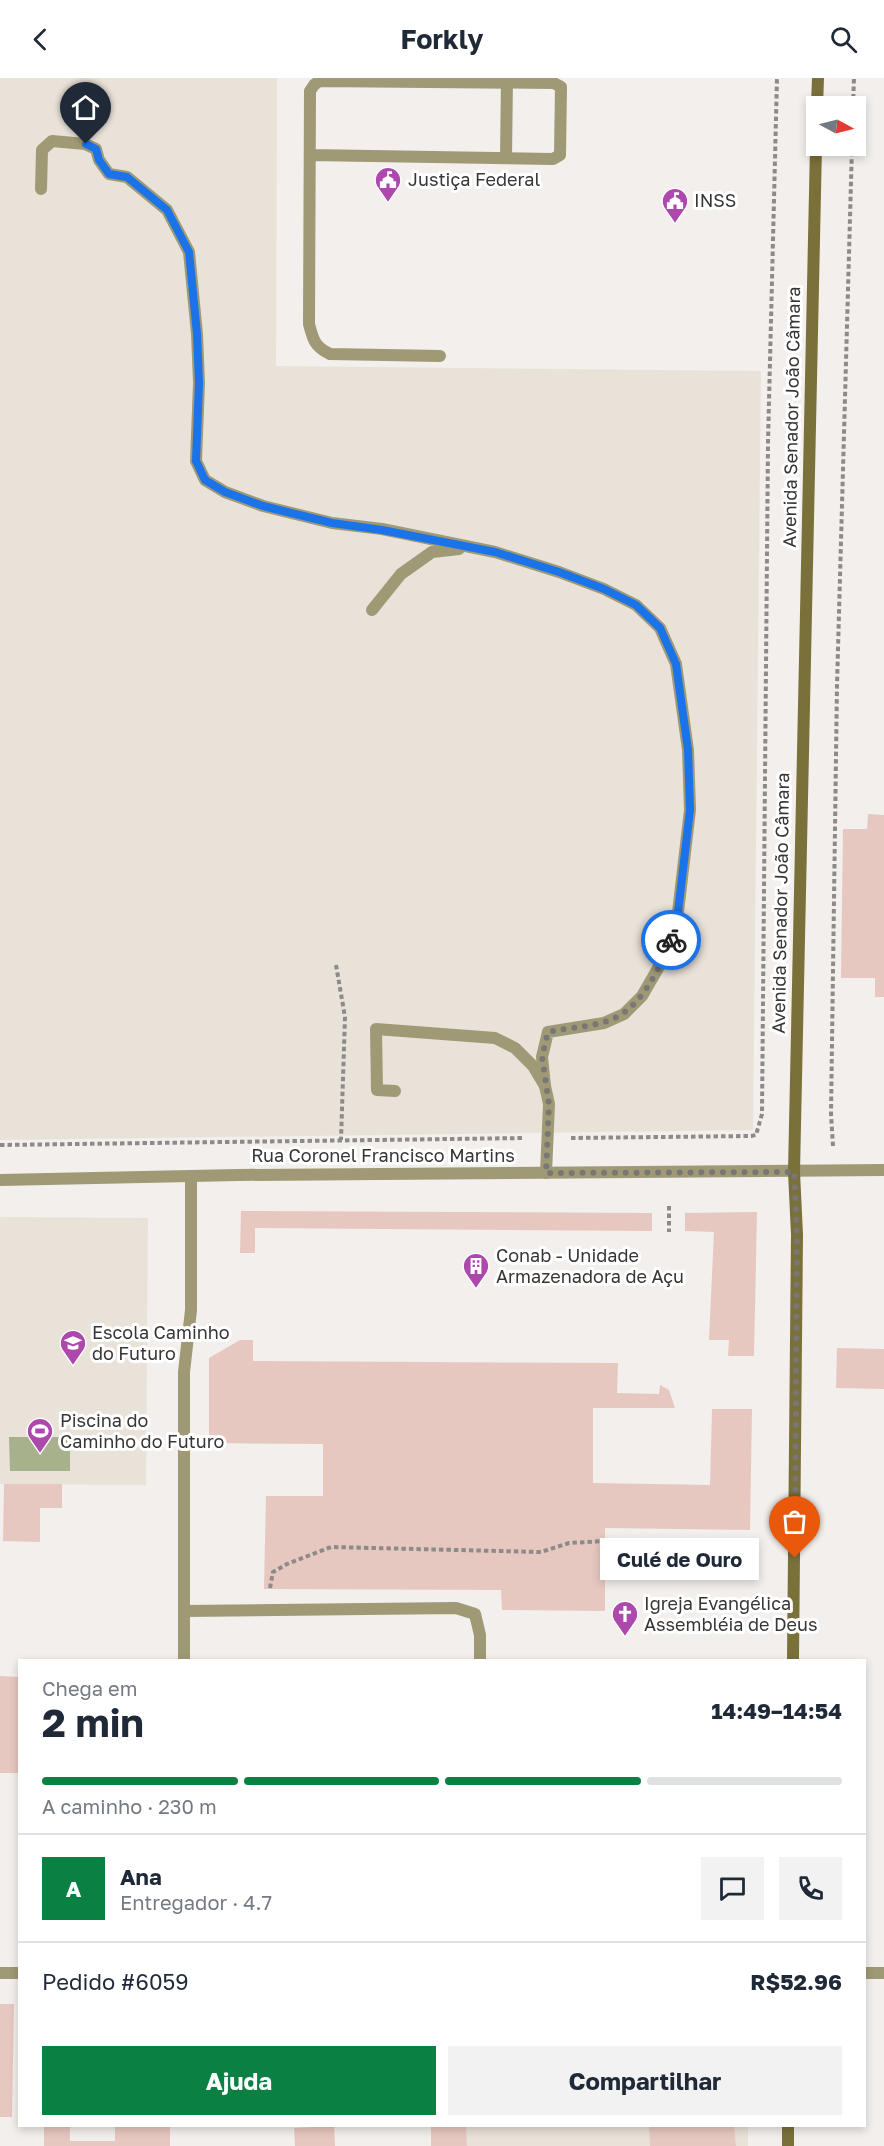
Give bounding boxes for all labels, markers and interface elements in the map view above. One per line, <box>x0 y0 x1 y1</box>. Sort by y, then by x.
icon: back <box>24 23 57 56</box>
text: Forkly <box>401 23 483 55</box>
icon: search <box>827 23 860 56</box>
pin <box>60 82 111 144</box>
icon: home <box>69 91 102 124</box>
north arrow <box>806 96 866 156</box>
map controls <box>806 96 866 156</box>
public building icon: Justiça Federal <box>373 165 403 203</box>
place label: Justiça Federal <box>408 168 540 190</box>
public building icon: INSS <box>660 186 690 224</box>
place label: INSS <box>694 189 736 211</box>
street label: Avenida Senador João Câmara <box>778 286 804 548</box>
street label: Avenida Senador João Câmara <box>767 772 793 1034</box>
courier <box>641 910 701 970</box>
icon: bike <box>655 924 688 957</box>
street label: Rua Coronel Francisco Martins <box>251 1144 515 1166</box>
place label: Conab - Unidade Armazenadora de Açu <box>496 1244 684 1287</box>
building icon: Conab - Unidade Armazenadora de Açu <box>461 1251 491 1289</box>
place label: Escola Caminho do Futuro <box>92 1321 230 1364</box>
school or university icon: Escola Caminho do Futuro <box>58 1328 88 1366</box>
place label: Piscina do Caminho do Futuro <box>60 1409 224 1452</box>
sports icon: Piscina do Caminho do Futuro <box>25 1416 55 1454</box>
pin <box>769 1496 820 1558</box>
icon: bag <box>778 1505 811 1538</box>
callout: Culé de Ouro <box>600 1537 759 1579</box>
text: Culé de Ouro <box>617 1547 742 1571</box>
place label: Igreja Evangélica Assembléia de Deus <box>644 1592 817 1635</box>
church icon: Igreja Evangélica Assembléia de Deus <box>610 1599 640 1637</box>
text: Chega em <box>42 1676 137 1700</box>
text: 14:49–14:54 <box>711 1697 842 1724</box>
text: 2 min <box>42 1699 144 1746</box>
text: A caminho · 230 m <box>42 1794 217 1818</box>
button: chat <box>701 1857 764 1920</box>
button: phone <box>779 1857 842 1920</box>
text: Ana <box>120 1863 162 1890</box>
text: A <box>66 1875 81 1902</box>
text: Entregador · 4.7 <box>120 1890 272 1914</box>
text: Pedido #6059 <box>42 1968 189 1995</box>
text: R$52.96 <box>750 1968 842 1995</box>
button: Ajuda <box>42 2046 436 2115</box>
button: Compartilhar <box>448 2046 842 2115</box>

